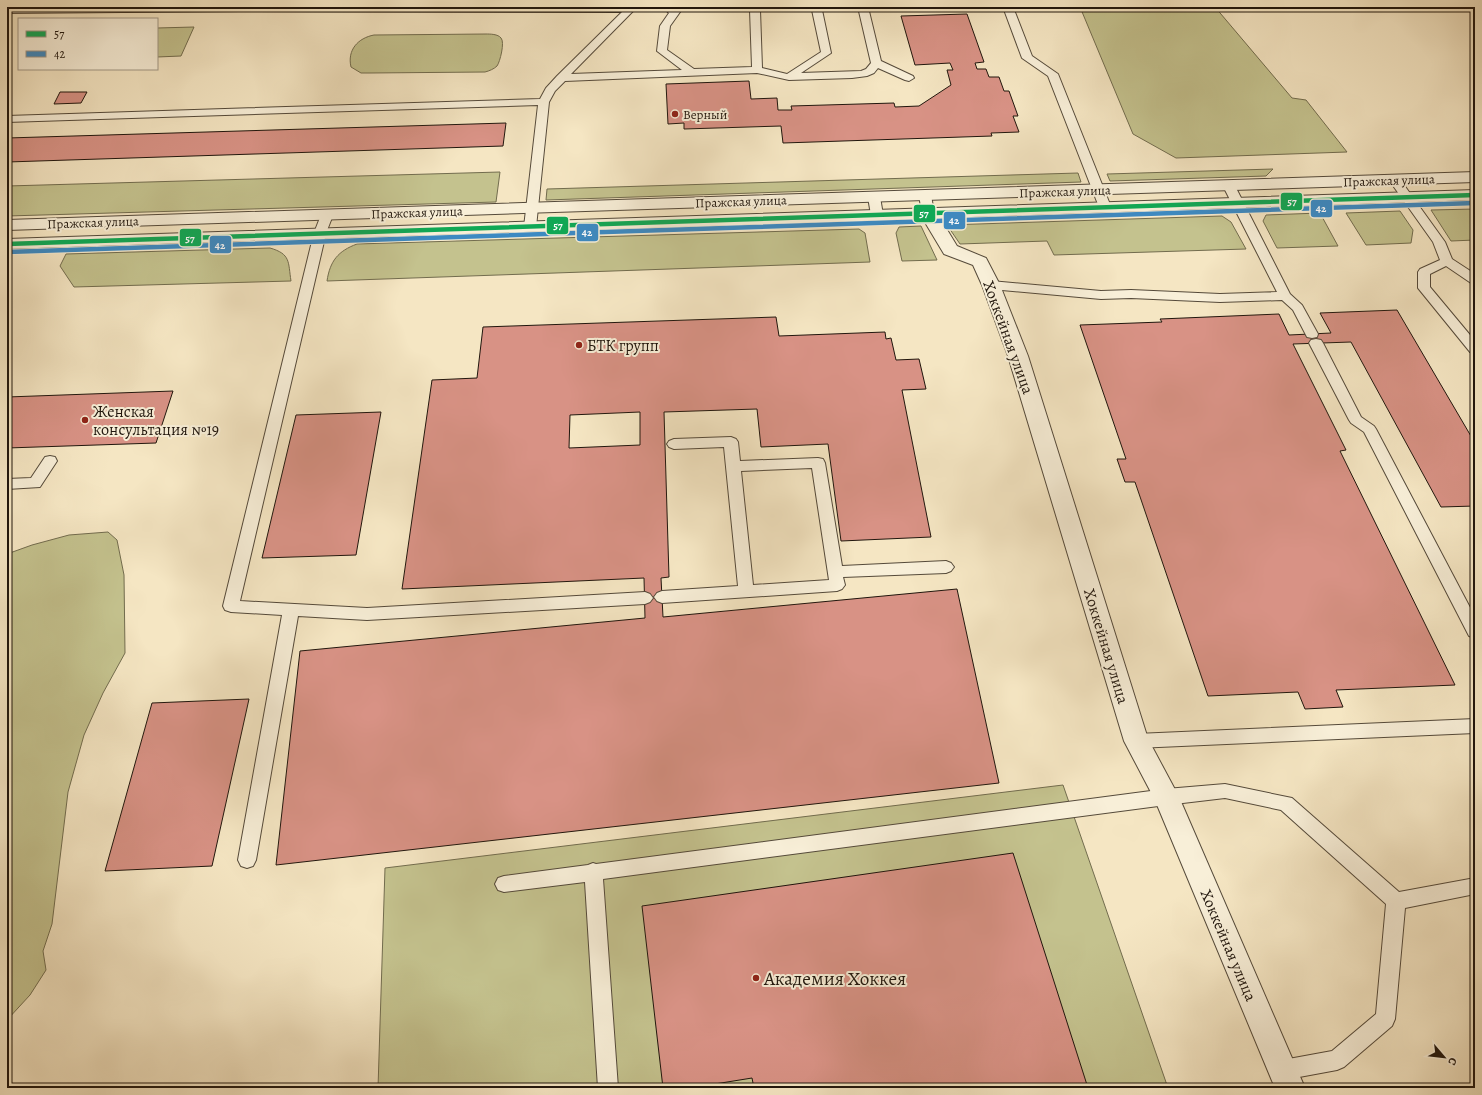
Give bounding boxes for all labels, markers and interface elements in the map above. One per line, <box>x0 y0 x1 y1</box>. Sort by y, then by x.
legend <box>18 18 158 70</box>
text: 57 <box>54 26 65 42</box>
text: 42 <box>54 46 65 62</box>
place label: Верный <box>683 106 728 123</box>
marker: Верный <box>670 109 680 119</box>
street label: Пражская улица <box>1343 170 1435 191</box>
street label: Пражская улица <box>1019 181 1111 202</box>
street label: Пражская улица <box>695 191 787 212</box>
line badge: 57 <box>1280 192 1303 211</box>
text: 57 <box>1287 194 1297 209</box>
line badge: 42 <box>1310 199 1333 218</box>
text: 42 <box>1316 201 1327 216</box>
street label: Пражская улица <box>371 202 463 223</box>
line badge: 57 <box>913 204 936 223</box>
text: 57 <box>919 206 929 221</box>
line badge: 42 <box>943 211 966 230</box>
street label: Пражская улица <box>47 212 139 233</box>
text: 42 <box>949 213 960 228</box>
line badge: 57 <box>546 216 569 235</box>
text: 57 <box>553 218 563 233</box>
line badge: 42 <box>576 223 599 242</box>
text: 42 <box>582 225 593 240</box>
line badge: 57 <box>179 228 202 247</box>
text: 57 <box>185 231 195 246</box>
line badge: 42 <box>209 235 232 254</box>
text: 42 <box>215 238 226 253</box>
street label: Хоккейная улица <box>977 277 1039 398</box>
place label: БТК групп <box>587 335 659 357</box>
marker: БТК групп <box>574 340 584 350</box>
place label: Женская консультация №19 <box>93 401 219 441</box>
marker: Женская консультация №19 <box>80 415 90 425</box>
street label: Хоккейная улица <box>1078 586 1134 707</box>
street label: Хоккейная улица <box>1195 886 1262 1005</box>
place label: Академия Хоккея <box>763 966 906 992</box>
marker: Академия Хоккея <box>751 973 761 983</box>
north arrow <box>1424 1037 1464 1077</box>
text: С <box>1444 1055 1461 1068</box>

